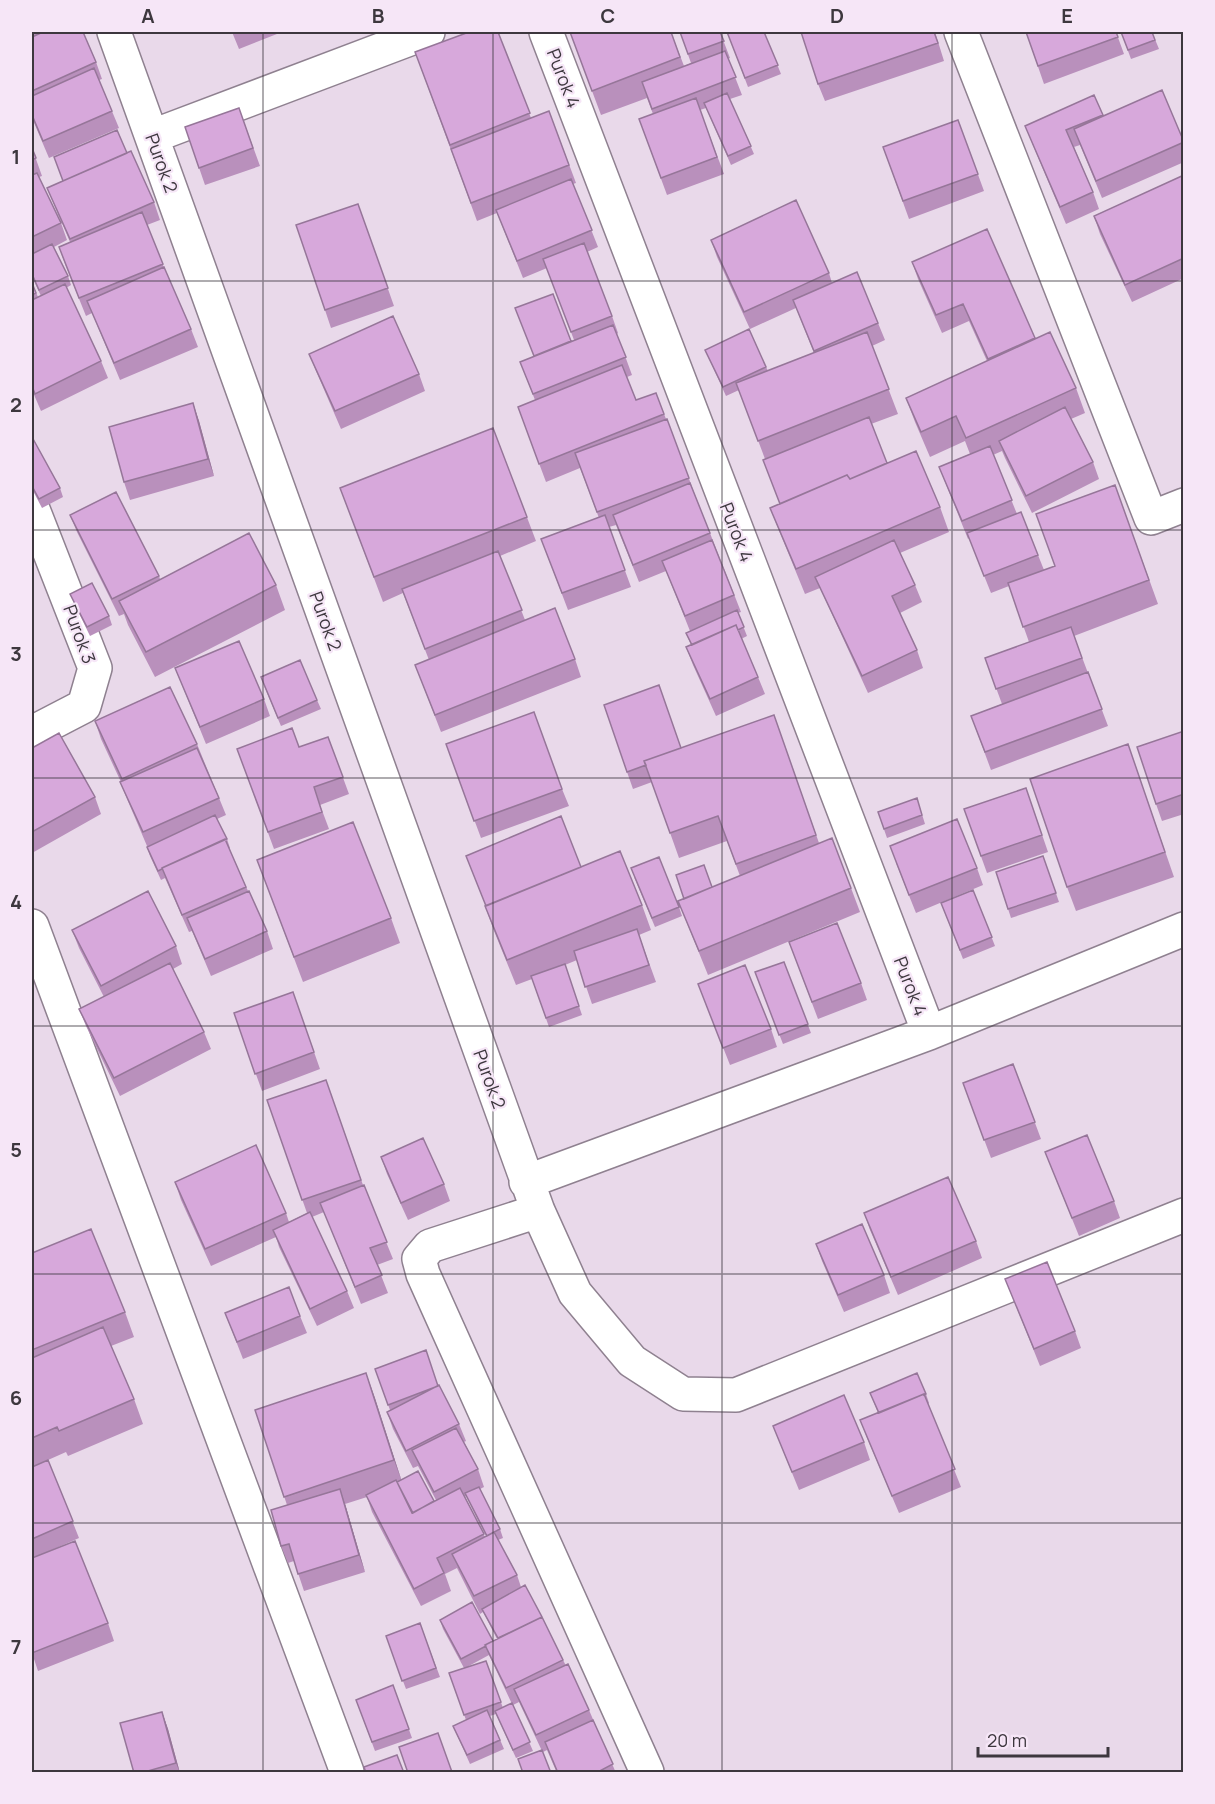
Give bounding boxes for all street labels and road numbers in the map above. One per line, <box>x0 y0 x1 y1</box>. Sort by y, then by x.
street label: Purok 4 <box>542 45 586 111</box>
street label: Purok 2 <box>140 130 184 196</box>
street label: Purok 4 <box>715 499 759 565</box>
street label: Purok 2 <box>304 588 348 654</box>
street label: Purok 3 <box>58 601 102 667</box>
street label: Purok 4 <box>889 953 933 1019</box>
street label: Purok 2 <box>468 1046 512 1112</box>

